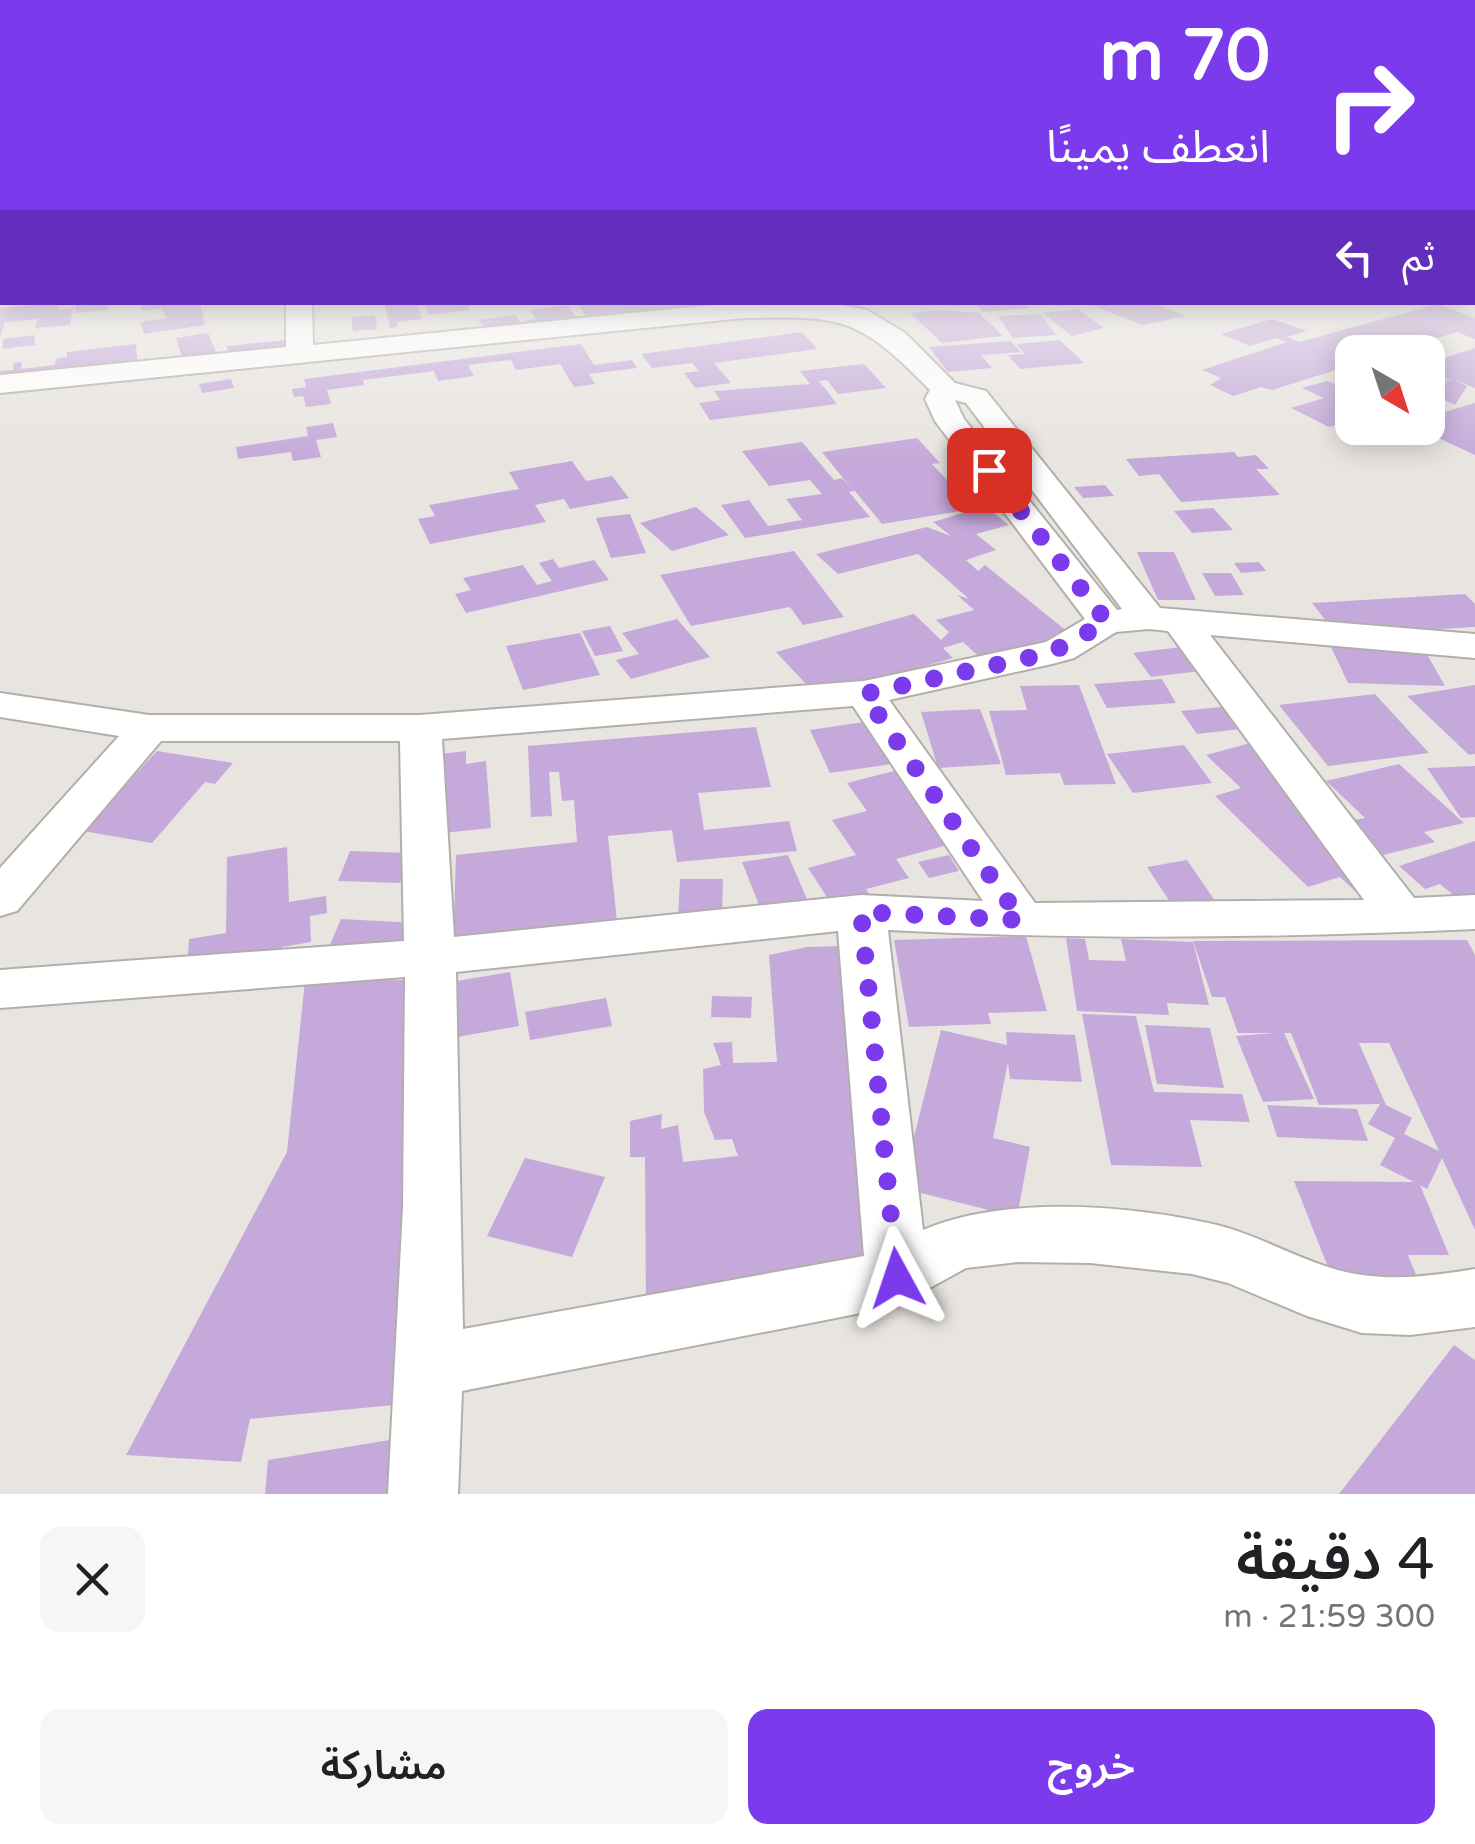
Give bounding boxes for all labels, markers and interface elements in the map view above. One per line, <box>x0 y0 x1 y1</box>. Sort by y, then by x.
text: 70 m <box>1100 15 1270 99</box>
icon: right <box>1305 40 1435 170</box>
text: انعطف يمينًا <box>1046 121 1270 175</box>
icon: left <box>1327 230 1382 285</box>
text: ثم <box>1402 235 1435 281</box>
north arrow <box>1335 335 1445 445</box>
map controls <box>1335 335 1445 445</box>
pin <box>947 428 1032 513</box>
icon: arrive <box>962 443 1017 498</box>
position arrow <box>845 1226 949 1330</box>
text: 4 دقيقة <box>1236 1524 1435 1596</box>
button: close <box>40 1527 145 1632</box>
text: 300 m · 21:59 <box>1223 1598 1435 1636</box>
button: مشاركة <box>40 1709 728 1824</box>
button: خروج <box>748 1709 1435 1824</box>

